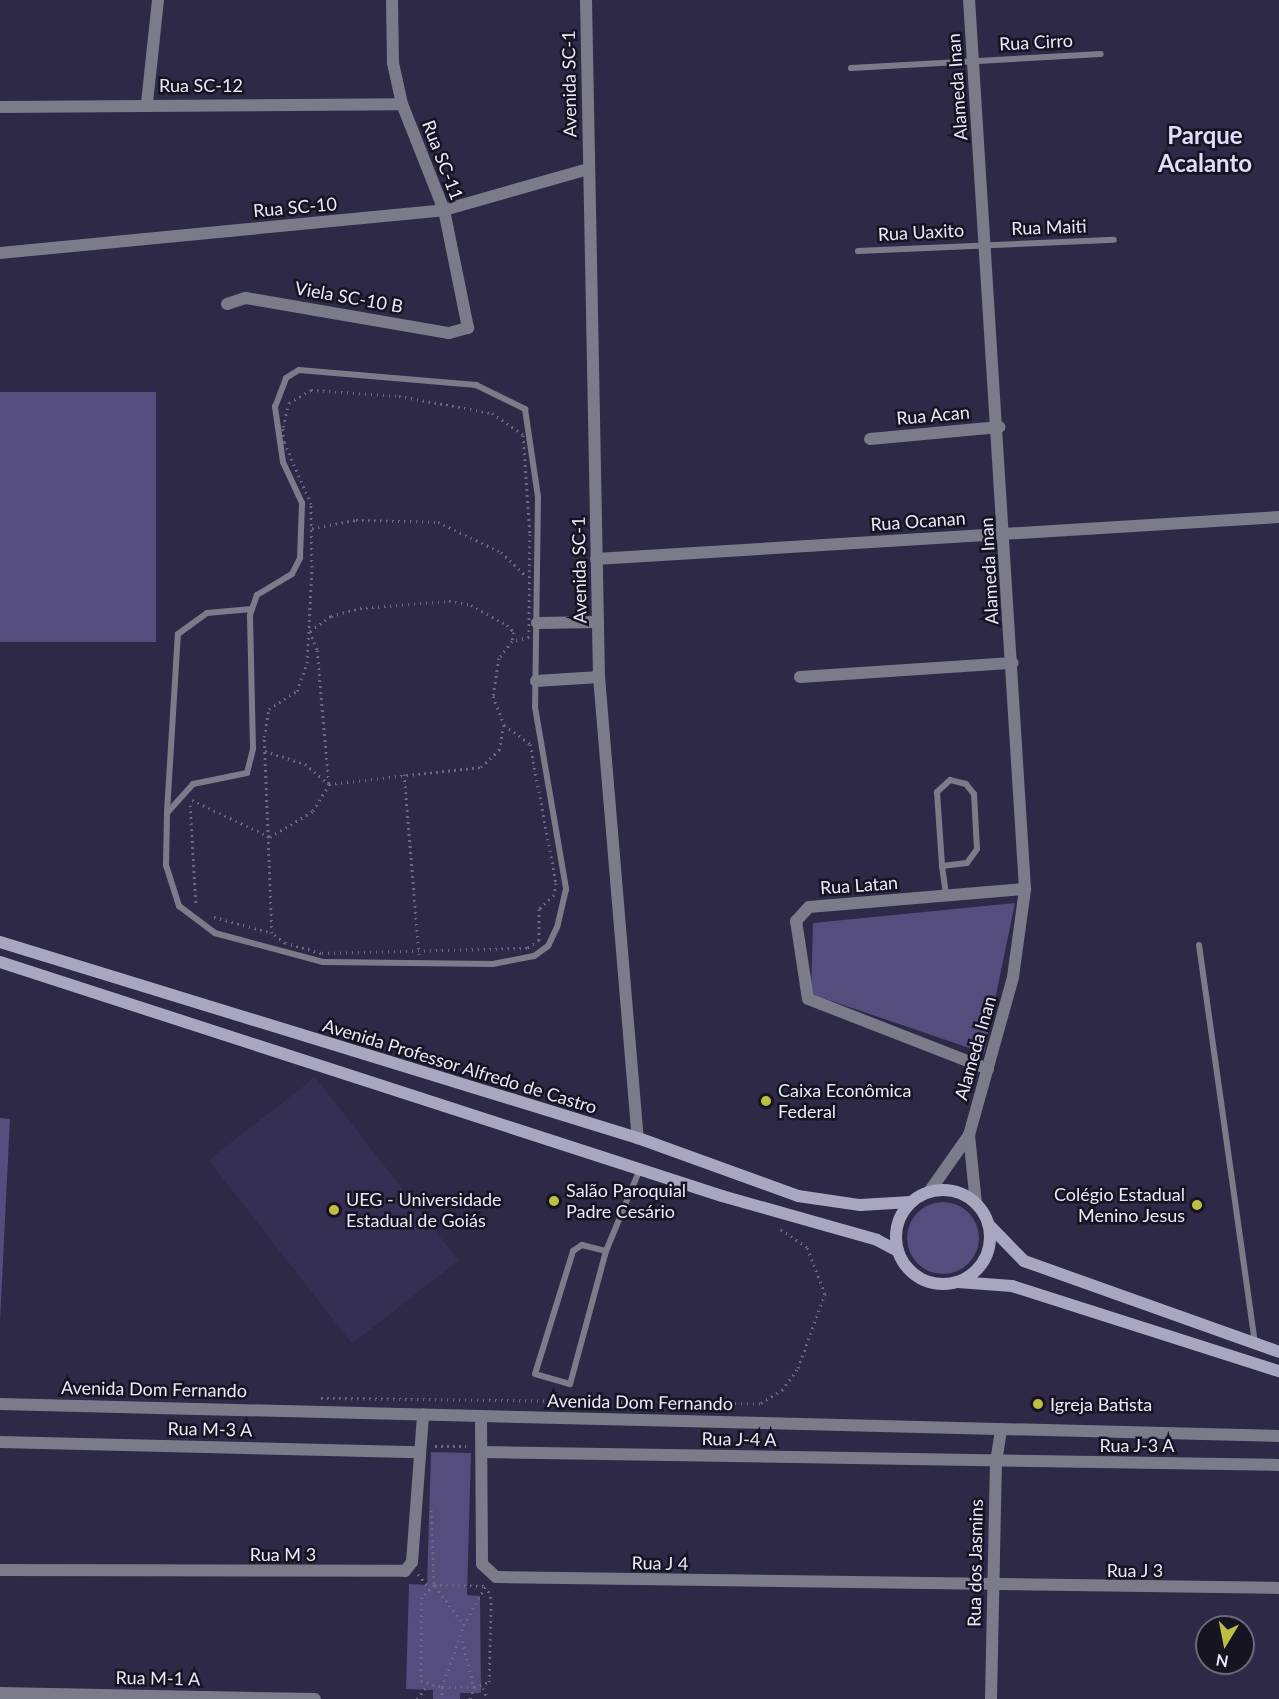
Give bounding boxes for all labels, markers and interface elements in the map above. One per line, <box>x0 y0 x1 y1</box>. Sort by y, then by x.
street label: Rua Cirro <box>999 29 1073 55</box>
street label: Avenida SC-1 <box>557 30 581 138</box>
street label: Alameda Inan <box>942 33 972 141</box>
street label: Rua SC-12 <box>159 74 243 96</box>
street label: Rua SC-11 <box>418 117 468 203</box>
district label: Parque Acalanto <box>1158 121 1252 177</box>
street label: Rua SC-10 <box>252 193 338 221</box>
street label: Rua Maiti <box>1011 215 1087 239</box>
street label: Rua Uaxito <box>877 219 965 245</box>
street label: Viela SC-10 B <box>293 277 405 317</box>
street label: Rua Acan <box>895 401 971 429</box>
street label: Rua Ocanan <box>870 507 966 535</box>
street label: Avenida SC-1 <box>567 516 591 624</box>
street label: Alameda Inan <box>975 517 1003 625</box>
street label: Rua Latan <box>819 872 899 898</box>
street label: Alameda Inan <box>950 993 1000 1103</box>
street label: Avenida Professor Alfredo de Castro <box>320 1014 600 1118</box>
place label: Caixa Econômica Federal <box>778 1080 911 1122</box>
marker: Caixa Econômica Federal <box>759 1094 773 1108</box>
place label: Salão Paroquial Padre Cesário <box>566 1180 686 1222</box>
place label: Colégio Estadual Menino Jesus <box>1054 1184 1185 1226</box>
place label: UEG - Universidade Estadual de Goiás <box>346 1189 502 1232</box>
marker: Salão Paroquial Padre Cesário <box>547 1194 561 1208</box>
marker: Colégio Estadual Menino Jesus <box>1190 1198 1204 1212</box>
marker: UEG - Universidade Estadual de Goiás <box>327 1203 341 1217</box>
street label: Avenida Dom Fernando <box>61 1377 247 1401</box>
street label: Avenida Dom Fernando <box>547 1390 733 1414</box>
place label: Igreja Batista <box>1050 1393 1152 1415</box>
marker: Igreja Batista <box>1031 1397 1045 1411</box>
street label: Rua M-3 A <box>167 1417 253 1441</box>
street label: Rua J-4 A <box>701 1428 777 1450</box>
street label: Rua J-3 A <box>1099 1434 1175 1456</box>
street label: Rua dos Jasmins <box>963 1499 987 1627</box>
street label: Rua M 3 <box>250 1543 316 1565</box>
street label: Rua J 4 <box>631 1552 689 1574</box>
street label: Rua J 3 <box>1106 1559 1164 1581</box>
north arrow <box>1195 1615 1255 1675</box>
text: N <box>1214 1651 1230 1672</box>
street label: Rua M-1 A <box>115 1666 201 1690</box>

